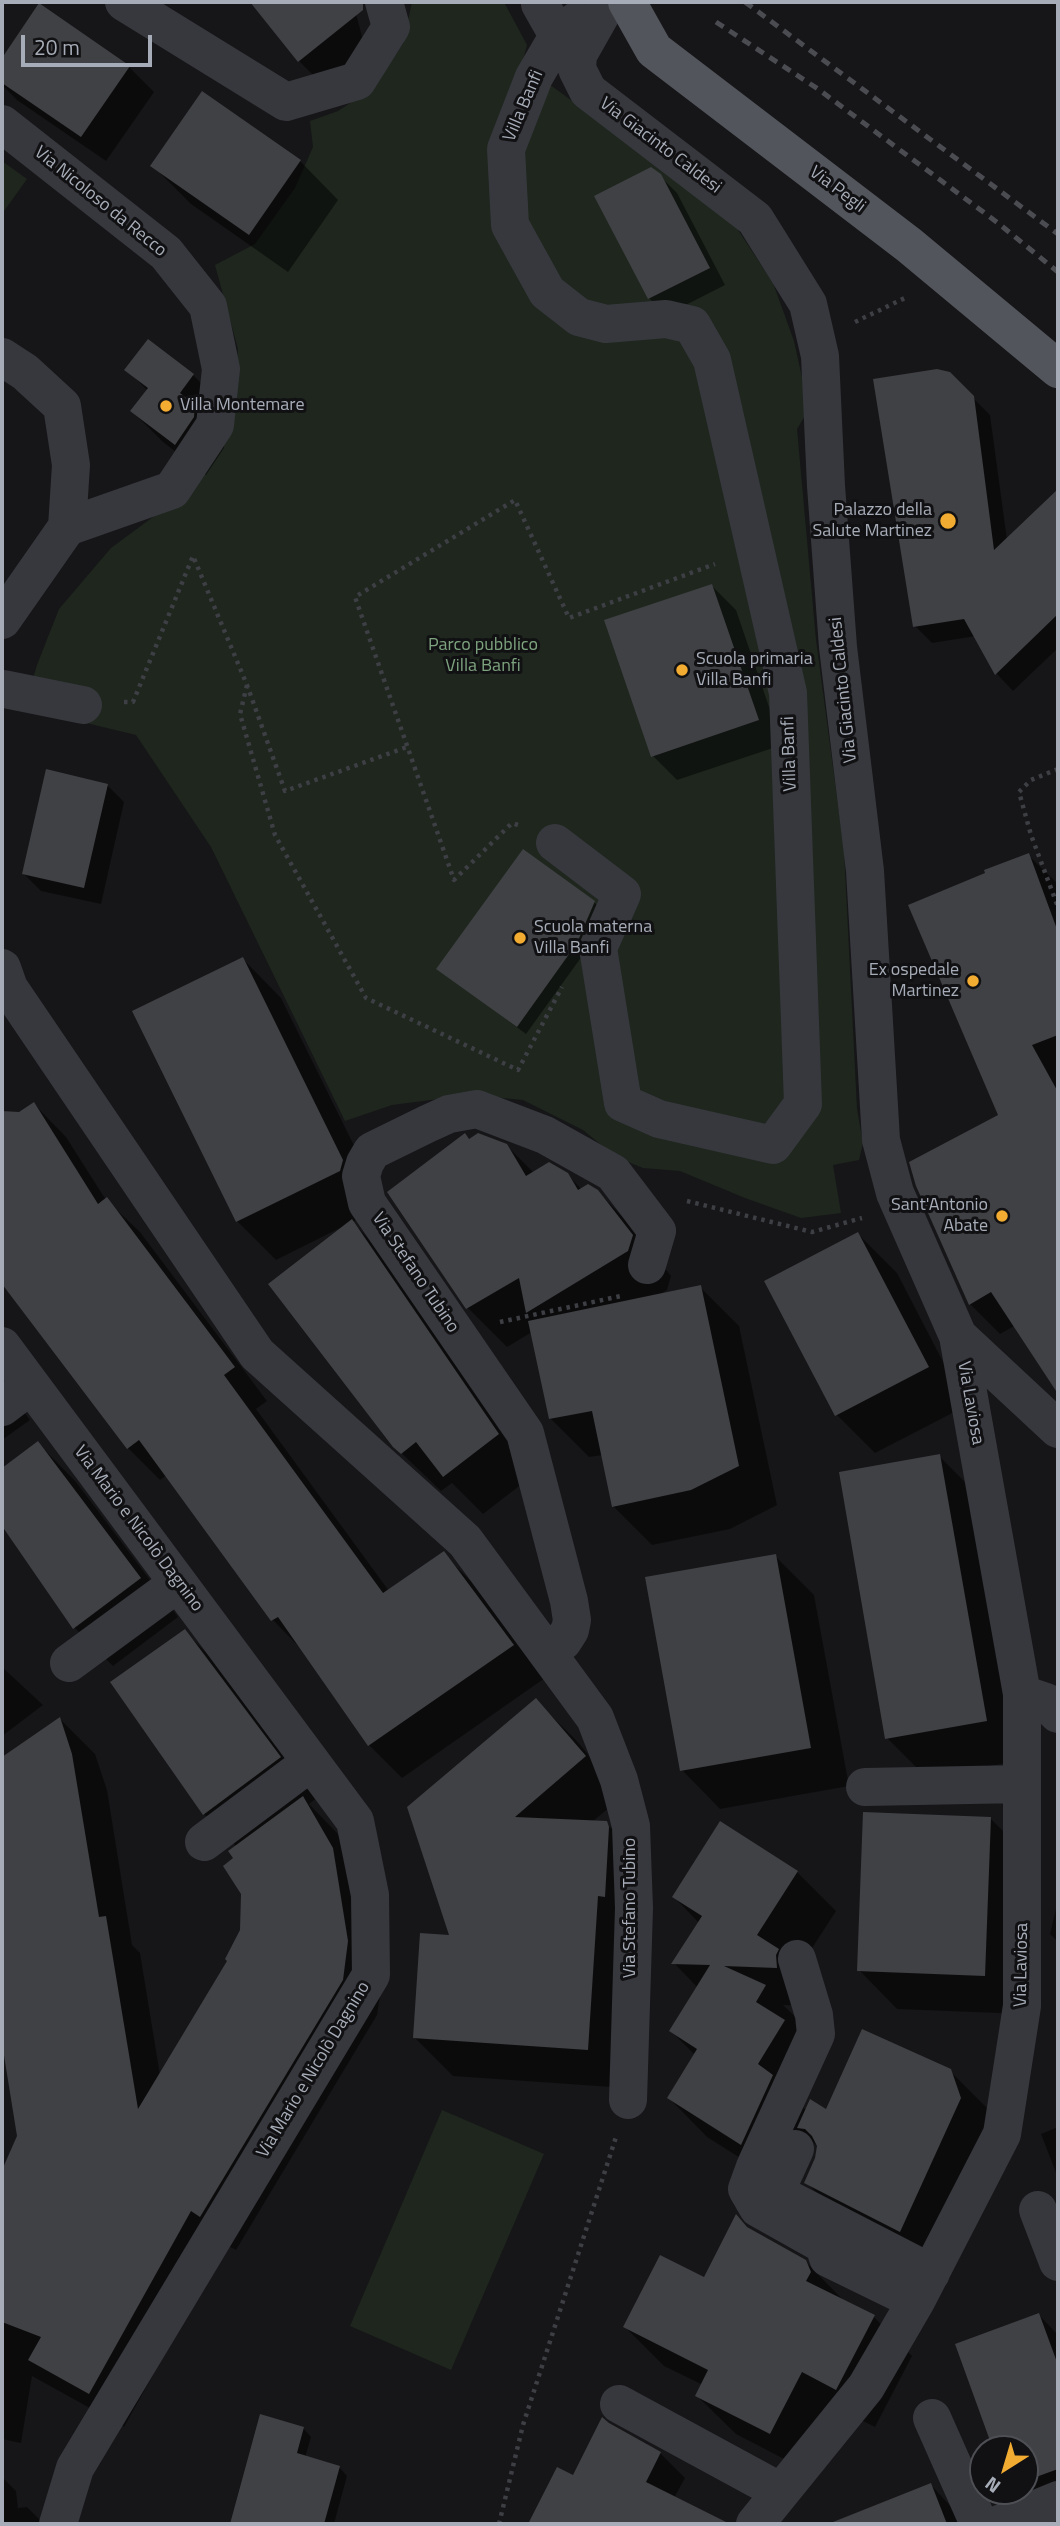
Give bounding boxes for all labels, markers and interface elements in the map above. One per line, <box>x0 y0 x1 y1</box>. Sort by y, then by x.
scale bar <box>24 21 156 65</box>
text: 20 m <box>34 31 80 63</box>
street label: Villa Banfi <box>499 67 549 145</box>
street label: Via Giacinto Caldesi <box>595 93 725 199</box>
street label: Via Nicoloso da Recco <box>30 142 170 262</box>
street label: Via Pegli <box>805 162 869 218</box>
place label: Villa Montemare <box>180 395 304 417</box>
marker: Villa Montemare <box>158 398 174 414</box>
place label: Palazzo della Salute Martinez <box>813 500 932 542</box>
marker: Palazzo della Salute Martinez <box>938 511 958 531</box>
street label: Via Giacinto Caldesi <box>826 616 862 764</box>
park label: Parco pubblico Villa Banfi <box>428 635 538 678</box>
place label: Scuola primaria Villa Banfi <box>696 649 813 692</box>
marker: Scuola primaria Villa Banfi <box>674 662 690 678</box>
street label: Villa Banfi <box>778 716 802 792</box>
place label: Scuola materna Villa Banfi <box>534 917 652 960</box>
marker: Scuola materna Villa Banfi <box>512 930 528 946</box>
place label: Ex ospedale Martinez <box>869 960 959 1002</box>
marker: Ex ospedale Martinez <box>965 973 981 989</box>
place label: Sant'Antonio Abate <box>891 1195 988 1238</box>
marker: Sant'Antonio Abate <box>994 1208 1010 1224</box>
street label: Via Stefano Tubino <box>367 1209 463 1337</box>
street label: Via Laviosa <box>952 1360 988 1446</box>
street label: Via Mario e Nicolò Dagnino <box>69 1442 207 1616</box>
street label: Via Stefano Tubino <box>620 1838 642 1978</box>
street label: Via Laviosa <box>1010 1923 1034 2007</box>
street label: Via Mario e Nicolò Dagnino <box>253 1978 375 2162</box>
north arrow <box>969 2435 1039 2505</box>
text: N <box>978 2470 1006 2501</box>

